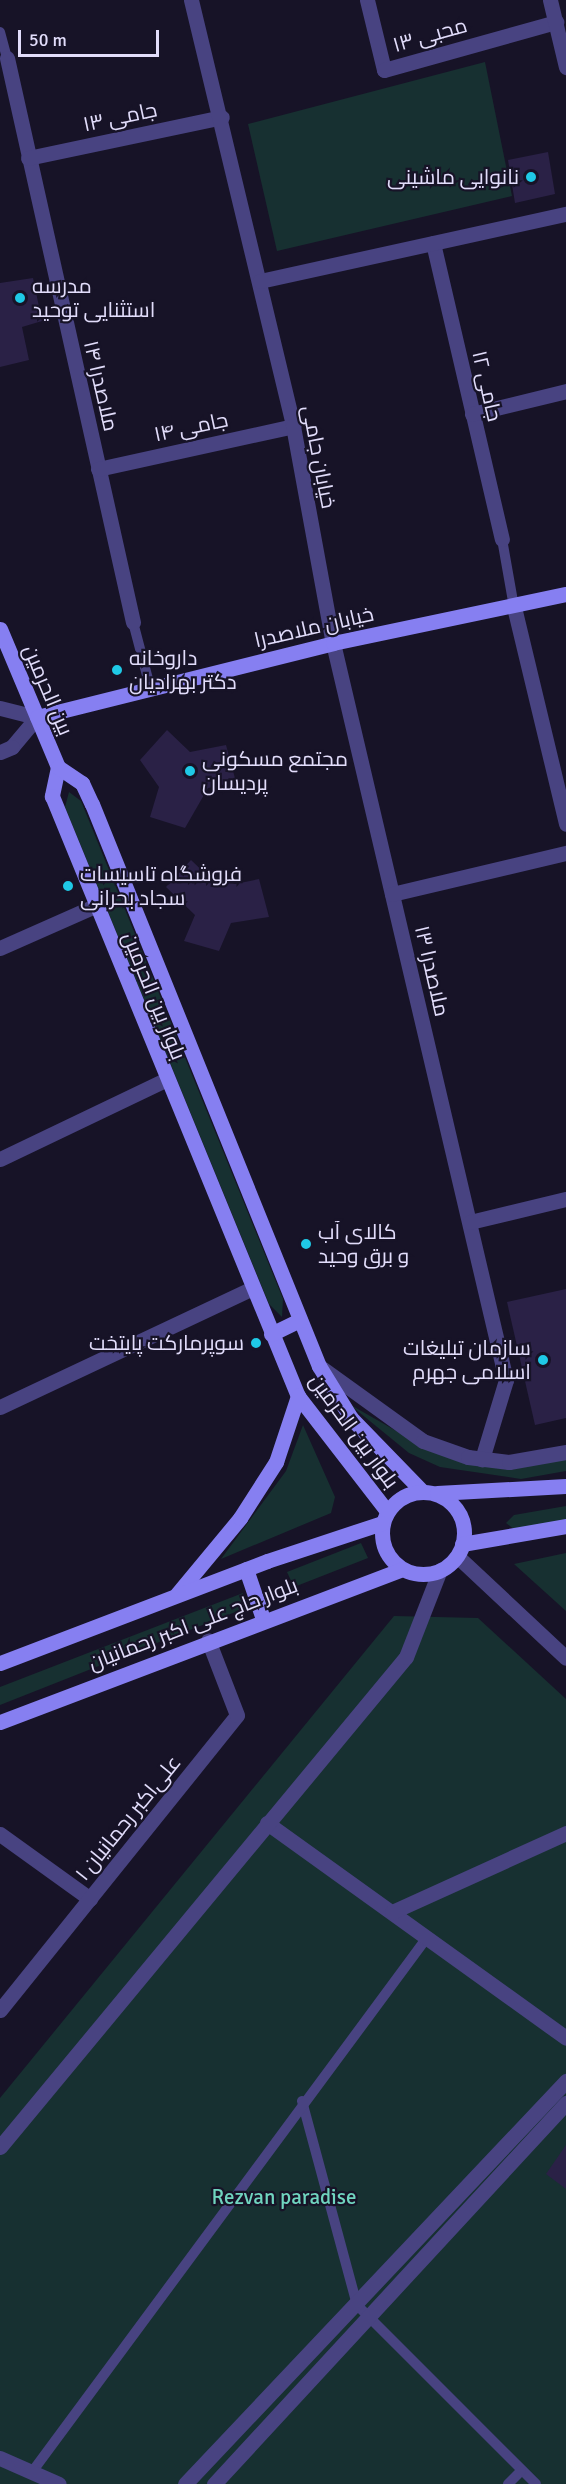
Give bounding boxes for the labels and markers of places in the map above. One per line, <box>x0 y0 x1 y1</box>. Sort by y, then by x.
place label: نانوایی ماشینی <box>387 164 519 190</box>
marker: نانوایی ماشینی <box>524 170 538 184</box>
place label: مدرسه استثنایی توحید <box>32 273 155 323</box>
marker: مدرسه استثنایی توحید <box>13 291 27 305</box>
place label: داروخانه دکتر بهزادیان <box>129 645 237 695</box>
marker: داروخانه دکتر بهزادیان <box>110 663 124 677</box>
place label: مجتمع مسکونی پردیسان <box>202 746 348 796</box>
marker: مجتمع مسکونی پردیسان <box>183 764 197 778</box>
place label: فروشگاه تاسیسات سجاد بحرانی <box>80 861 242 911</box>
marker: فروشگاه تاسیسات سجاد بحرانی <box>61 879 75 893</box>
place label: کالای آب و برق وحید <box>318 1219 409 1269</box>
marker: کالای آب و برق وحید <box>299 1237 313 1251</box>
place label: سوپرمارکت پایتخت <box>89 1330 244 1356</box>
place label: سازمان تبلیغات اسلامی جهرم <box>403 1335 531 1385</box>
marker: سوپرمارکت پایتخت <box>249 1336 263 1350</box>
marker: سازمان تبلیغات اسلامی جهرم <box>536 1353 550 1367</box>

